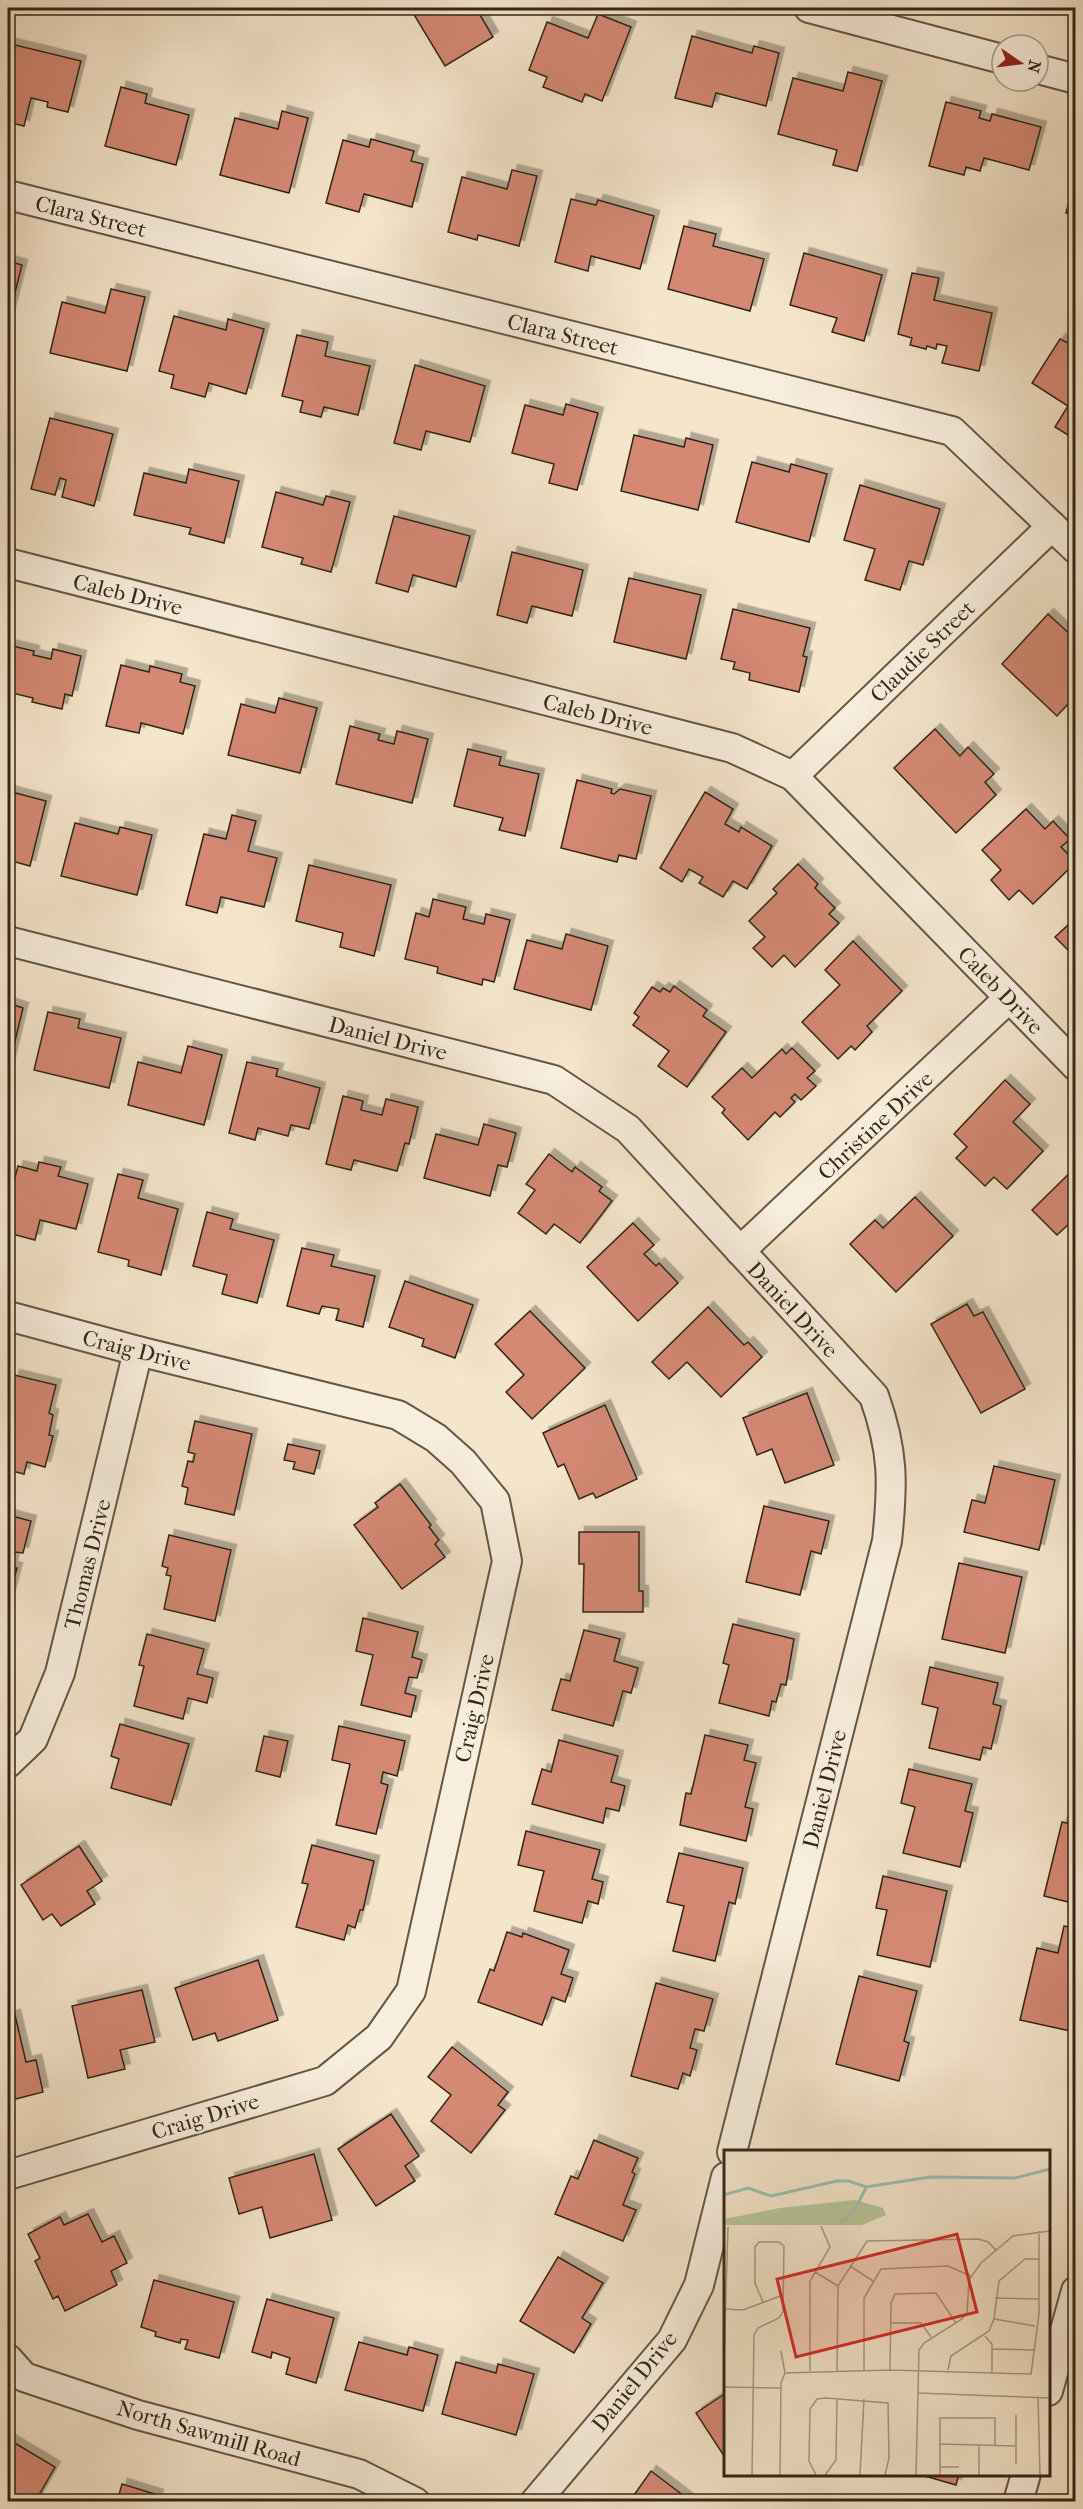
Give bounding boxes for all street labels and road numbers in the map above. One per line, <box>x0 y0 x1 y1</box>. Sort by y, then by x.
street label: Clara Street <box>33 191 149 243</box>
street label: Clara Street <box>505 309 621 361</box>
street label: Caleb Drive <box>70 569 185 621</box>
street label: Claudie Street <box>865 595 981 708</box>
street label: Caleb Drive <box>540 689 655 741</box>
street label: Caleb Drive <box>952 941 1049 1040</box>
street label: Daniel Drive <box>326 1012 450 1066</box>
street label: Christine Drive <box>813 1066 939 1186</box>
street label: Daniel Drive <box>741 1256 843 1363</box>
street label: Craig Drive <box>80 1325 194 1377</box>
street label: Thomas Drive <box>59 1496 117 1632</box>
street label: Craig Drive <box>450 1651 500 1765</box>
street label: Daniel Drive <box>798 1727 852 1851</box>
street label: Craig Drive <box>148 2088 262 2146</box>
street label: Daniel Drive <box>586 2326 683 2437</box>
street label: North Sawmill Road <box>114 2395 305 2473</box>

